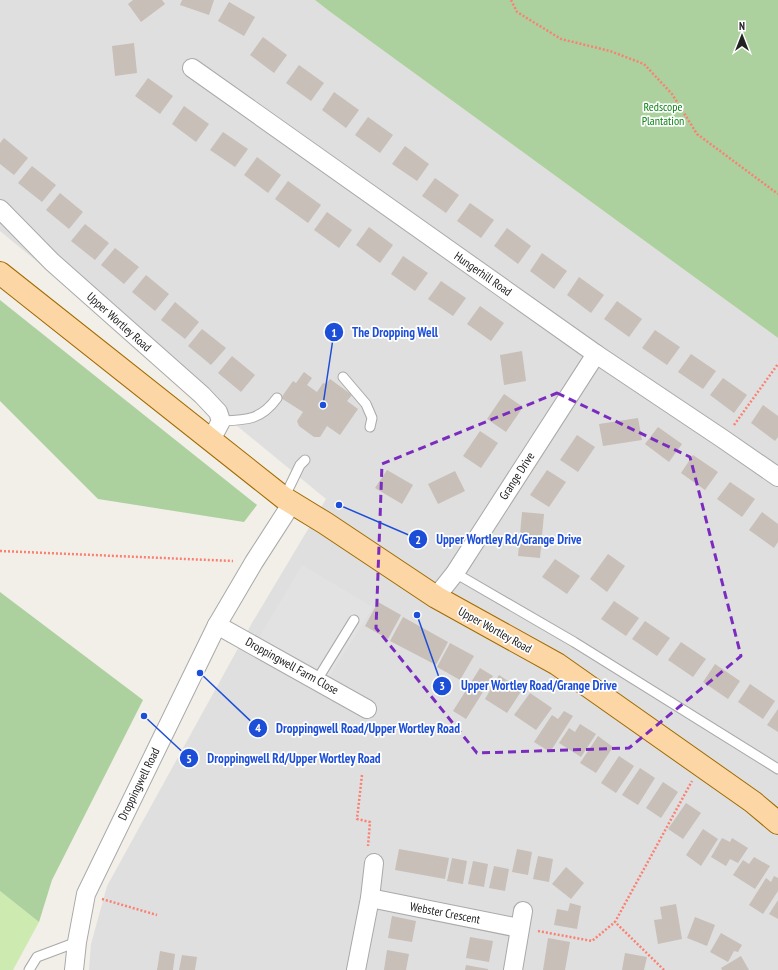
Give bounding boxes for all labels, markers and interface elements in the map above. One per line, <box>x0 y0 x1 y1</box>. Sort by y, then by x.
north arrow <box>722 16 762 56</box>
text: N <box>739 19 745 33</box>
park label: Redscope Plantation <box>642 99 684 128</box>
street label: Hungerhill Road <box>452 248 515 299</box>
street label: Upper Wortley Road <box>84 289 155 355</box>
callout: The Dropping Well <box>324 320 446 345</box>
text: The Dropping Well <box>352 324 439 341</box>
text: 1 <box>331 325 337 340</box>
street label: Grange Drive <box>496 449 538 502</box>
callout: Upper Wortley Rd/Grange Drive <box>408 527 590 552</box>
text: Upper Wortley Rd/Grange Drive <box>436 531 582 548</box>
text: 2 <box>415 532 421 547</box>
street label: Upper Wortley Road <box>456 603 535 656</box>
street label: Droppingwell Farm Close <box>243 634 341 697</box>
callout: Upper Wortley Road/Grange Drive <box>432 673 625 698</box>
text: Upper Wortley Road/Grange Drive <box>461 677 617 694</box>
text: 3 <box>439 678 445 693</box>
callout: Droppingwell Road/Upper Wortley Road <box>248 716 468 741</box>
text: 4 <box>255 720 261 735</box>
text: Droppingwell Road/Upper Wortley Road <box>276 720 460 737</box>
street label: Droppingwell Road <box>115 745 163 822</box>
callout: Droppingwell Rd/Upper Wortley Road <box>179 746 389 771</box>
text: Droppingwell Rd/Upper Wortley Road <box>207 750 381 767</box>
text: 5 <box>186 751 192 766</box>
street label: Webster Crescent <box>409 898 482 927</box>

